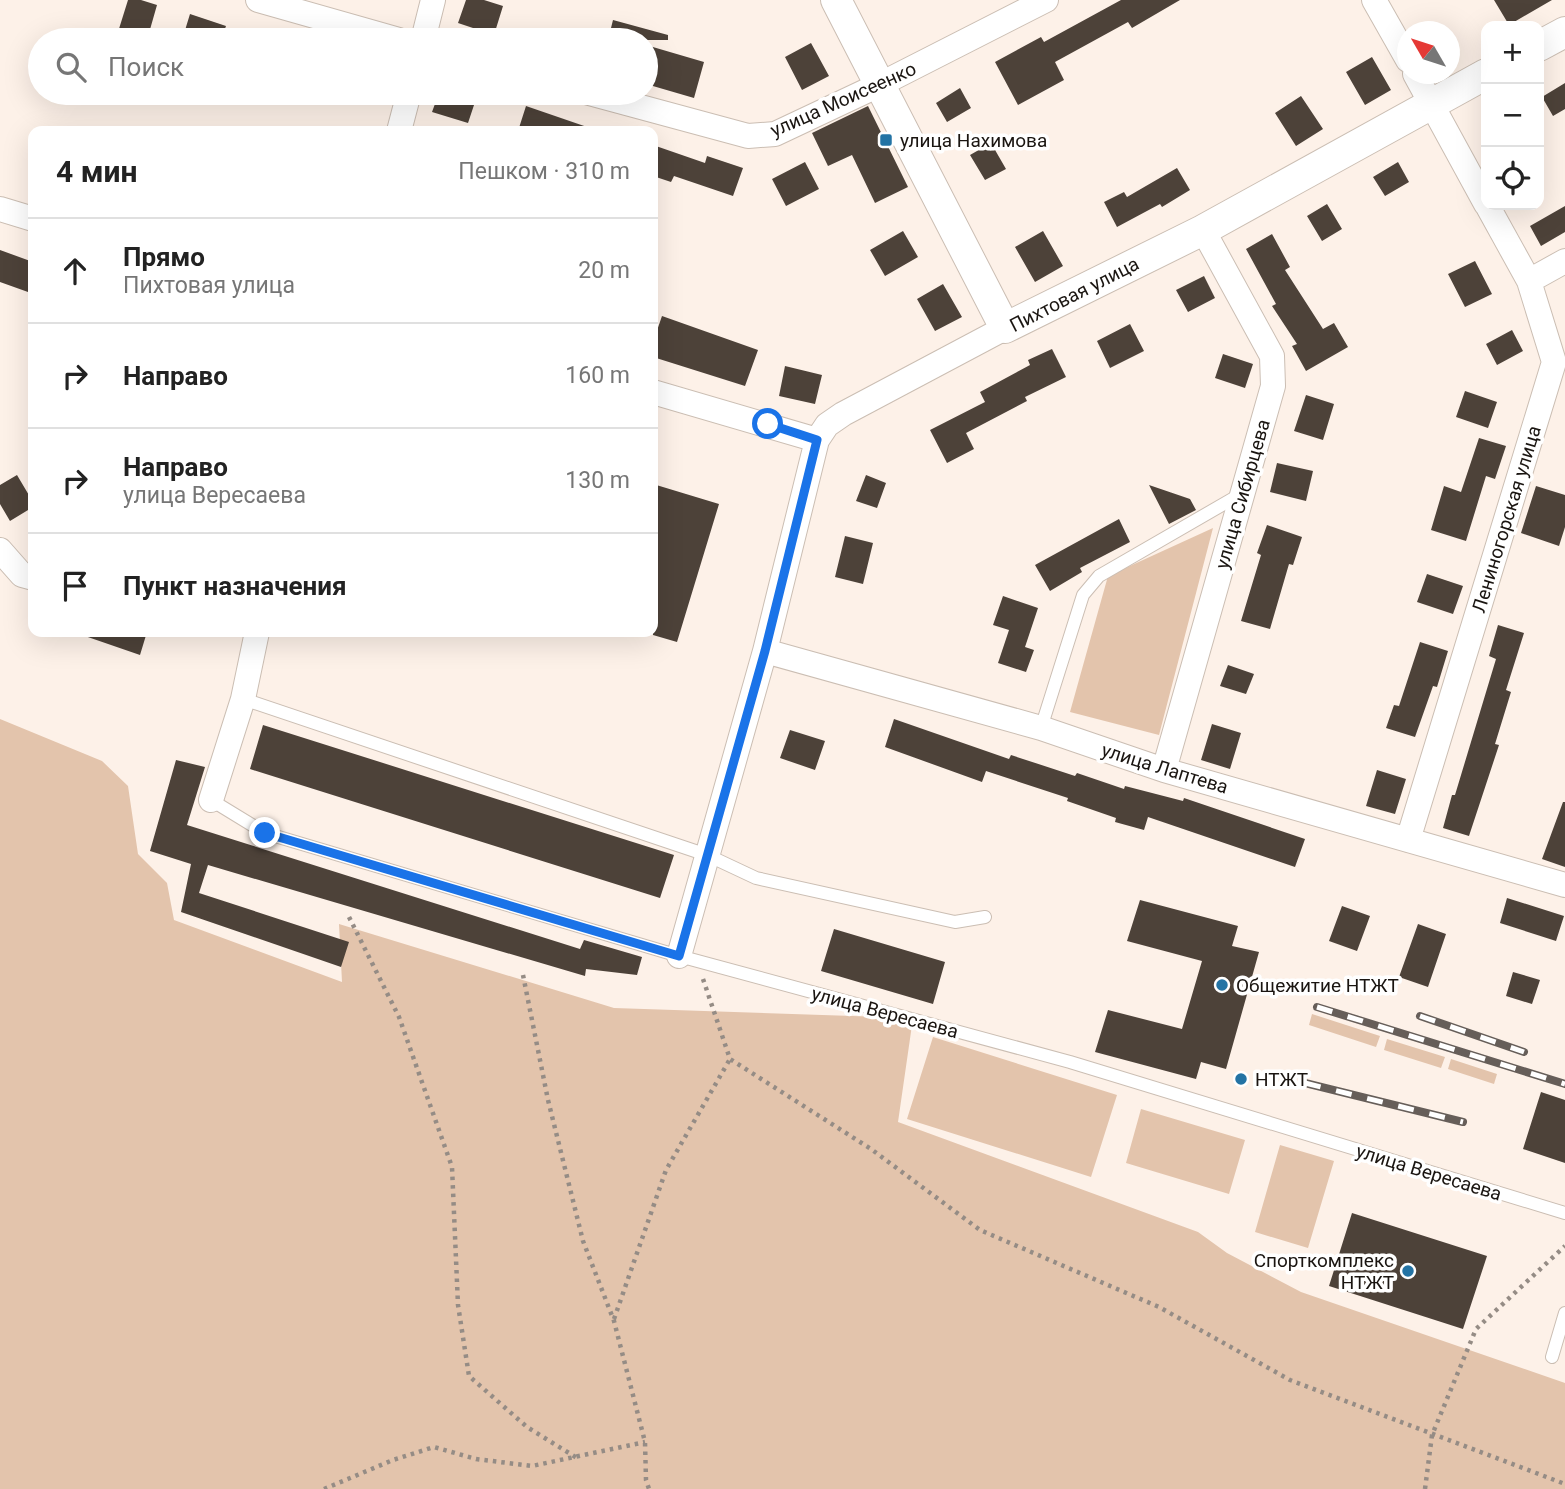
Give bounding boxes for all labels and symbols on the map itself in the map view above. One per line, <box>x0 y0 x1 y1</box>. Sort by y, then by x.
north arrow <box>1397 21 1460 84</box>
street label: улица Моисеенко <box>767 57 920 142</box>
place label: улица Нахимова <box>900 129 1047 152</box>
marker: улица Нахимова <box>878 132 894 148</box>
street label: Пихтовая улица <box>1006 252 1143 337</box>
route start <box>752 408 783 439</box>
street label: улица Сибирцева <box>1210 417 1275 572</box>
street label: Лениногорская улица <box>1467 423 1546 615</box>
street label: улица Лаптева <box>1099 738 1231 799</box>
route end <box>249 817 280 848</box>
place label: Общежитие НТЖТ <box>1236 974 1399 997</box>
marker: Общежитие НТЖТ <box>1214 977 1230 993</box>
street label: улица Вересаева <box>809 982 961 1043</box>
place label: НТЖТ <box>1255 1068 1308 1091</box>
marker: НТЖТ <box>1233 1071 1249 1087</box>
street label: улица Вересаева <box>1353 1139 1504 1206</box>
place label: Спорткомплекс НТЖТ <box>1254 1249 1394 1294</box>
marker: Спорткомплекс НТЖТ <box>1400 1263 1416 1279</box>

